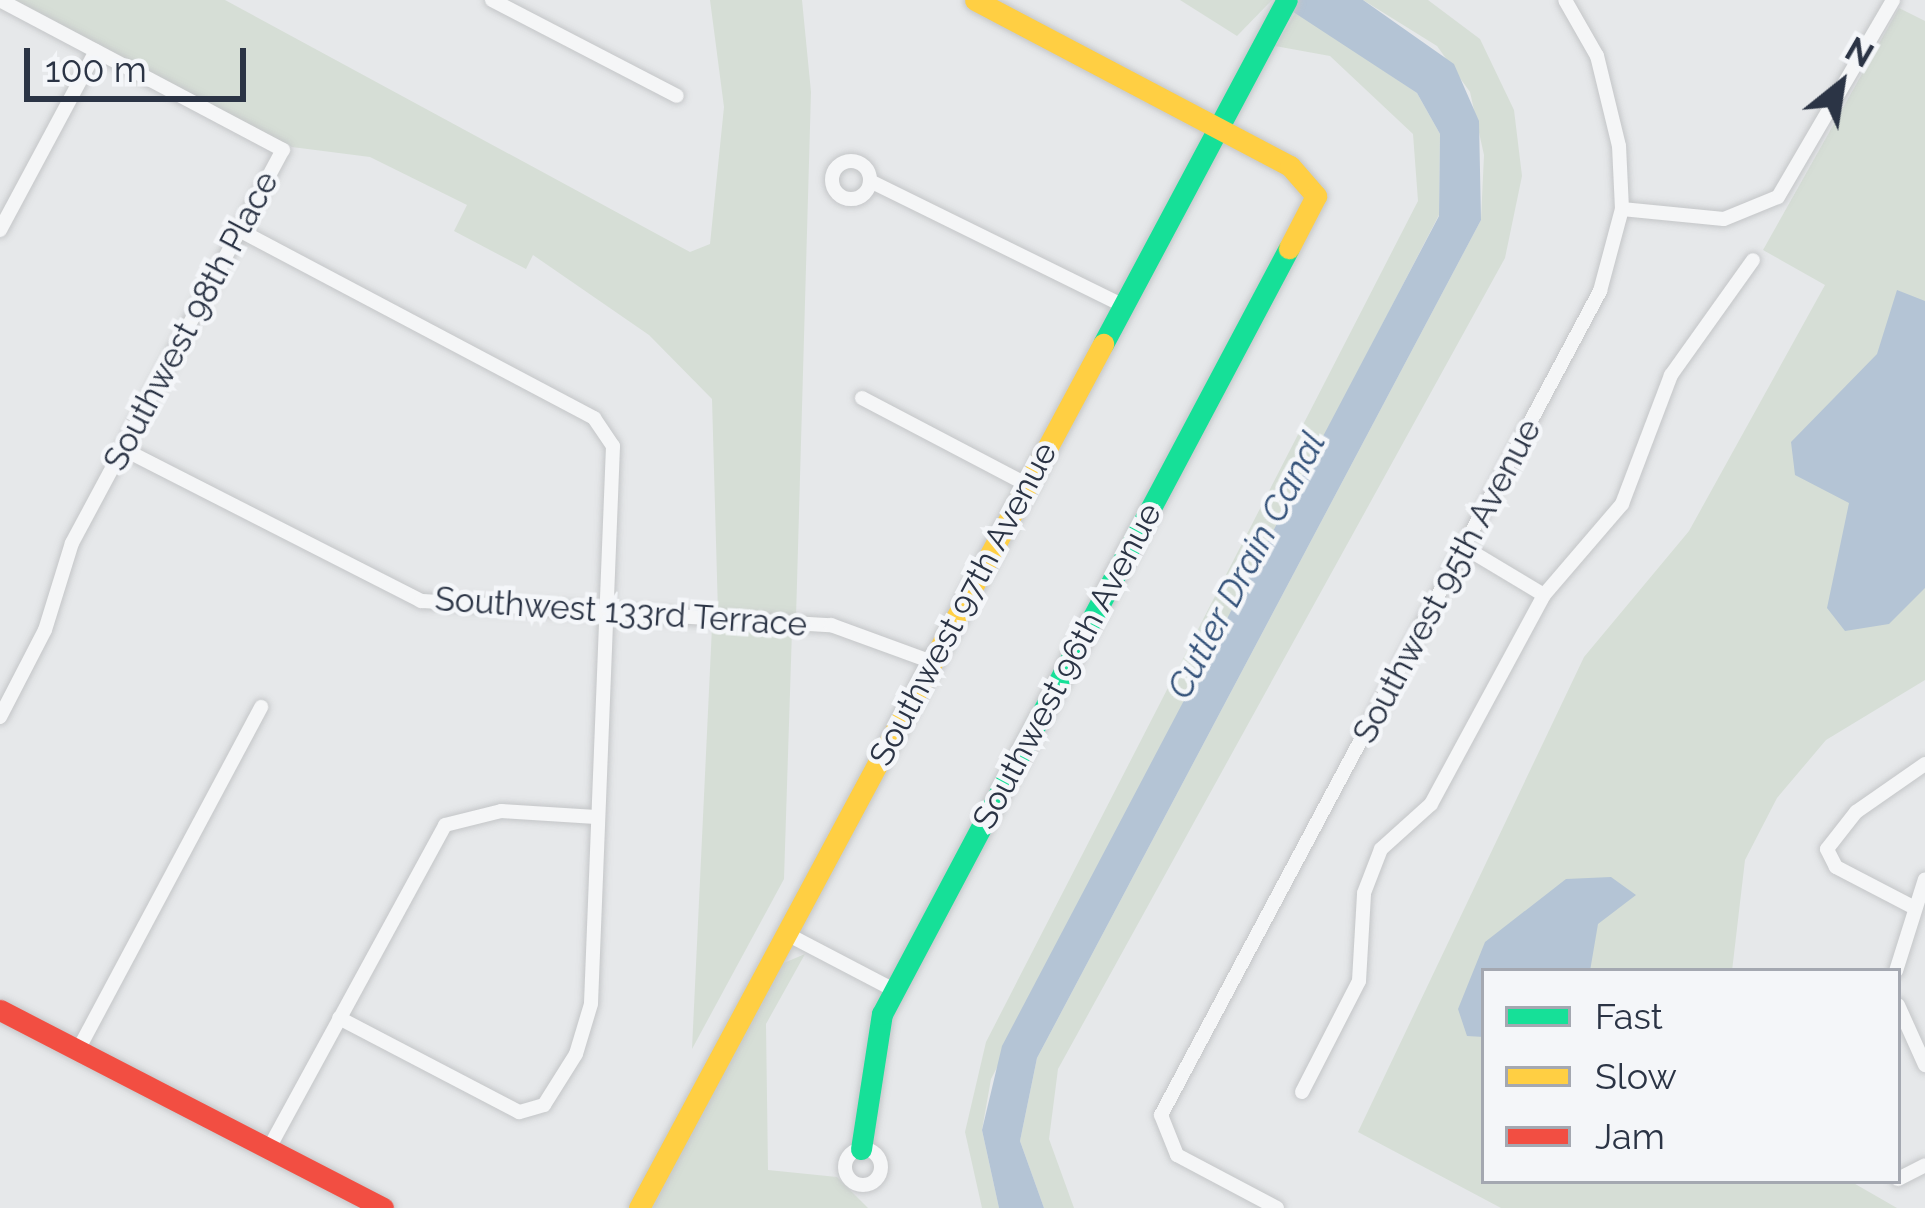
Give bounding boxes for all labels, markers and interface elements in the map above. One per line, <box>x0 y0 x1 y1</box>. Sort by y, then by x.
scale bar <box>30 24 252 98</box>
north arrow <box>1781 24 1901 144</box>
text: N <box>1839 29 1880 76</box>
text: 100 m <box>45 48 147 90</box>
street label: Southwest 98th Place <box>95 165 287 477</box>
street label: Southwest 95th Avenue <box>1345 412 1549 750</box>
water label: Cutler Drain Canal <box>1157 424 1335 706</box>
street label: Southwest 97th Avenue <box>861 435 1065 773</box>
street label: Southwest 96th Avenue <box>964 496 1170 836</box>
street label: Southwest 133rd Terrace <box>433 579 809 645</box>
legend <box>1481 968 1901 1184</box>
text: Fast <box>1595 995 1663 1037</box>
text: Slow <box>1595 1055 1677 1097</box>
text: Jam <box>1595 1115 1665 1157</box>

